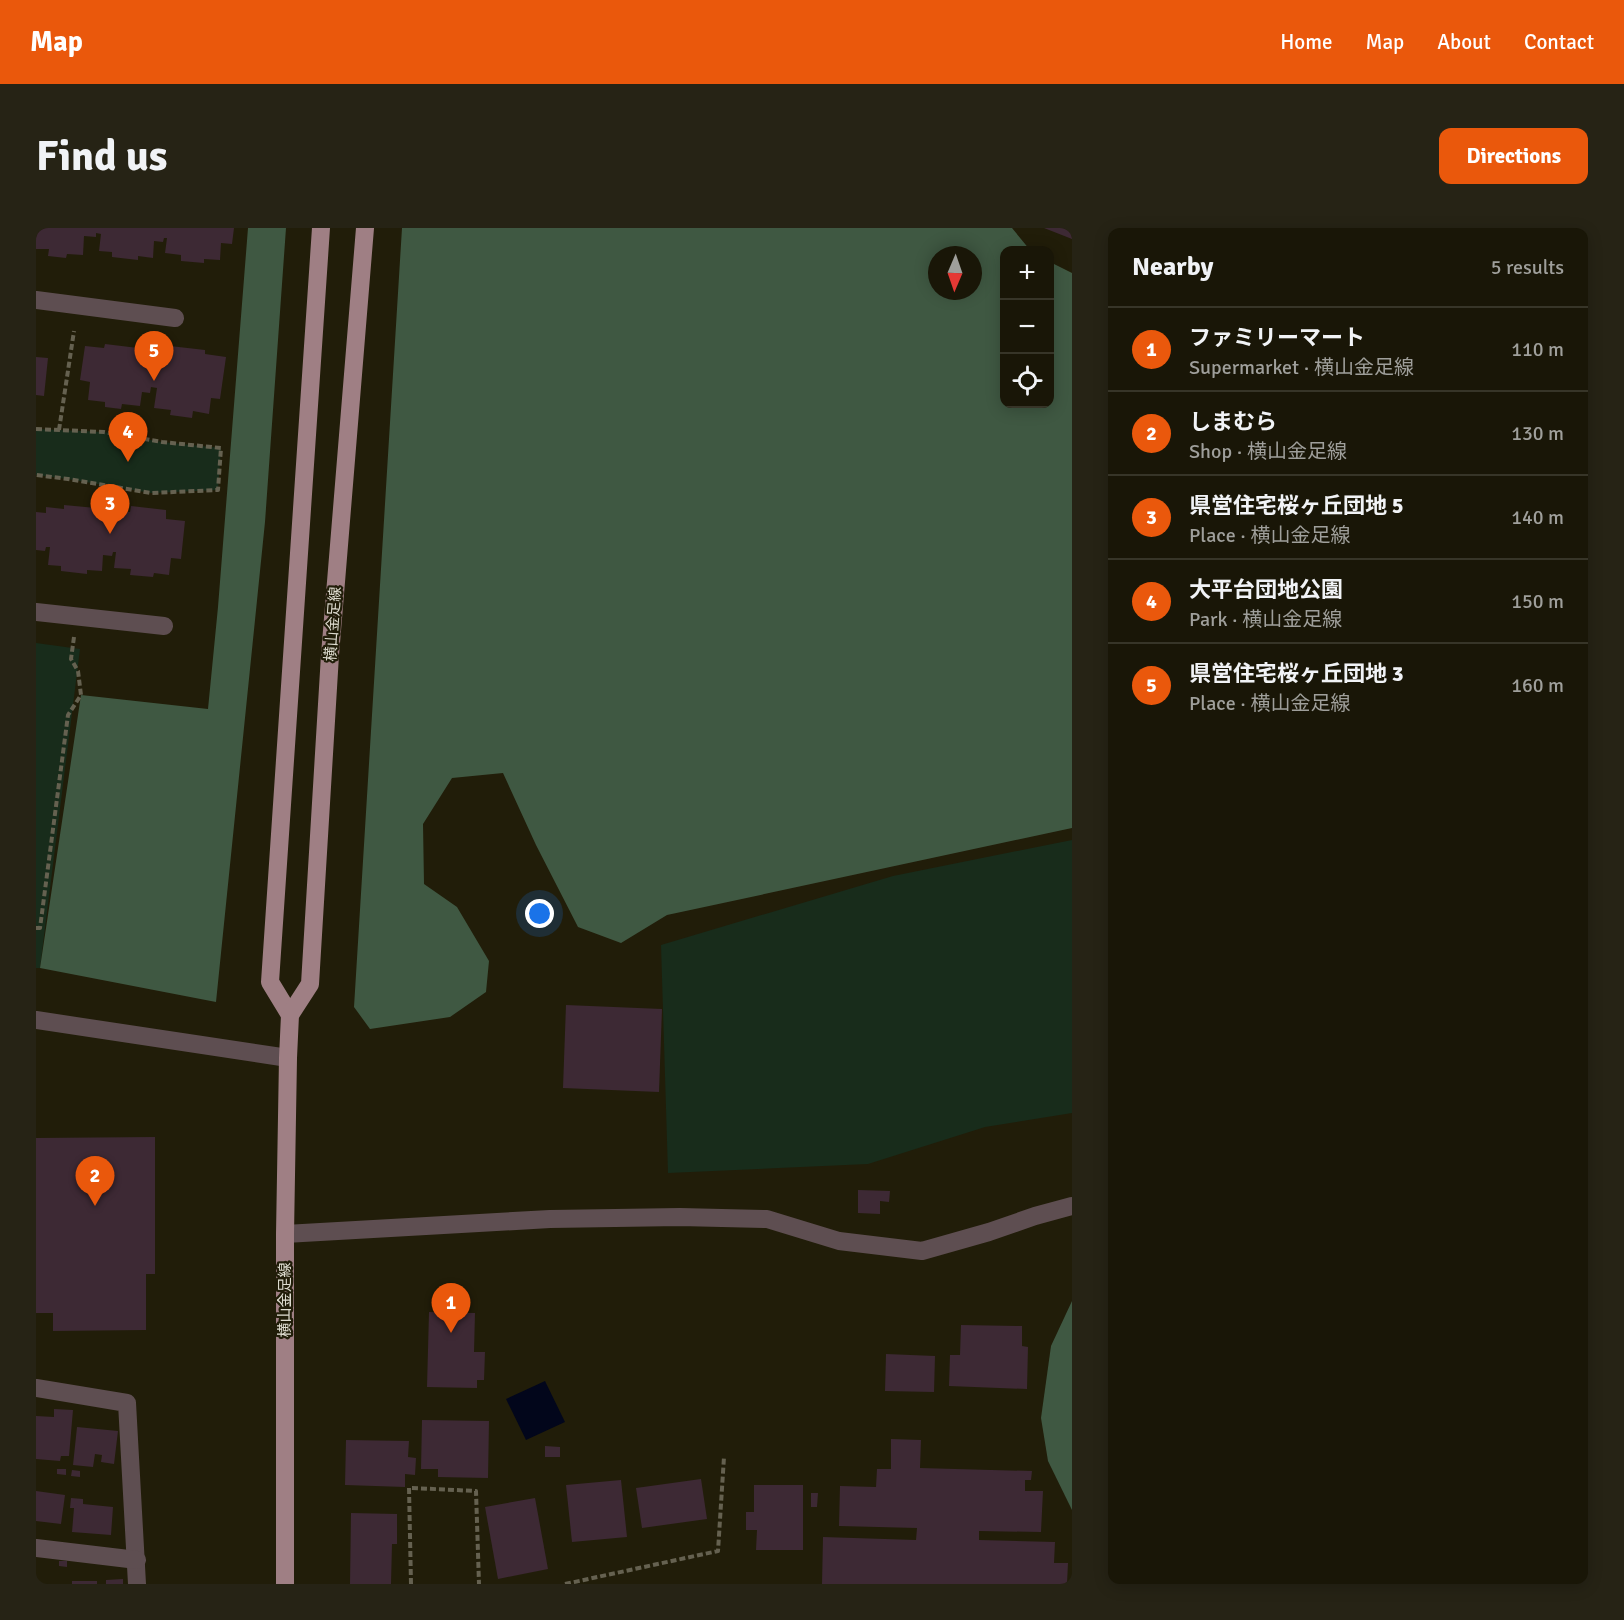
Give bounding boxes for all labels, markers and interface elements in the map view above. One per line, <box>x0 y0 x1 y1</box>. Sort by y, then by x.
text: Map <box>30 25 83 59</box>
text: Home <box>1280 29 1333 55</box>
text: Map <box>1366 29 1404 55</box>
text: About <box>1437 29 1491 55</box>
text: Contact <box>1524 29 1594 55</box>
button: Directions <box>1439 128 1588 184</box>
text: Find us <box>36 131 167 182</box>
north arrow <box>928 246 982 300</box>
map controls <box>1000 246 1054 408</box>
button: + <box>1000 246 1054 300</box>
text: Nearby <box>1132 251 1213 283</box>
text: 5 results <box>1491 255 1564 280</box>
button: − <box>1000 300 1054 354</box>
text: ファミリーマート <box>1189 324 1365 351</box>
pin: 5 <box>134 332 174 381</box>
text: 1 <box>1146 337 1157 362</box>
text: 110 m <box>1511 337 1564 362</box>
button: locate <box>1000 354 1054 408</box>
text: Supermarket · 横山金足線 <box>1189 355 1414 380</box>
text: しまむら <box>1189 408 1277 435</box>
pin: 4 <box>108 412 148 462</box>
text: 2 <box>1146 421 1157 446</box>
text: 130 m <box>1511 421 1564 446</box>
text: Shop · 横山金足線 <box>1189 439 1347 464</box>
pin: 3 <box>90 484 130 534</box>
text: 県営住宅桜ヶ丘団地 5 <box>1189 492 1404 519</box>
text: 3 <box>1146 505 1157 530</box>
text: 140 m <box>1511 505 1564 530</box>
text: Place · 横山金足線 <box>1189 523 1351 548</box>
text: 大平台団地公園 <box>1189 576 1343 603</box>
street label: 横山金足線 <box>321 586 345 662</box>
text: 4 <box>1146 589 1157 614</box>
text: 150 m <box>1511 589 1564 614</box>
text: Park · 横山金足線 <box>1189 607 1342 632</box>
text: 県営住宅桜ヶ丘団地 3 <box>1189 660 1404 687</box>
text: 5 <box>1146 673 1157 698</box>
text: 160 m <box>1511 673 1564 698</box>
text: Place · 横山金足線 <box>1189 691 1351 716</box>
your location <box>525 899 554 928</box>
pin: 2 <box>76 1156 114 1206</box>
street label: 横山金足線 <box>276 1262 294 1338</box>
pin: 1 <box>432 1284 470 1333</box>

